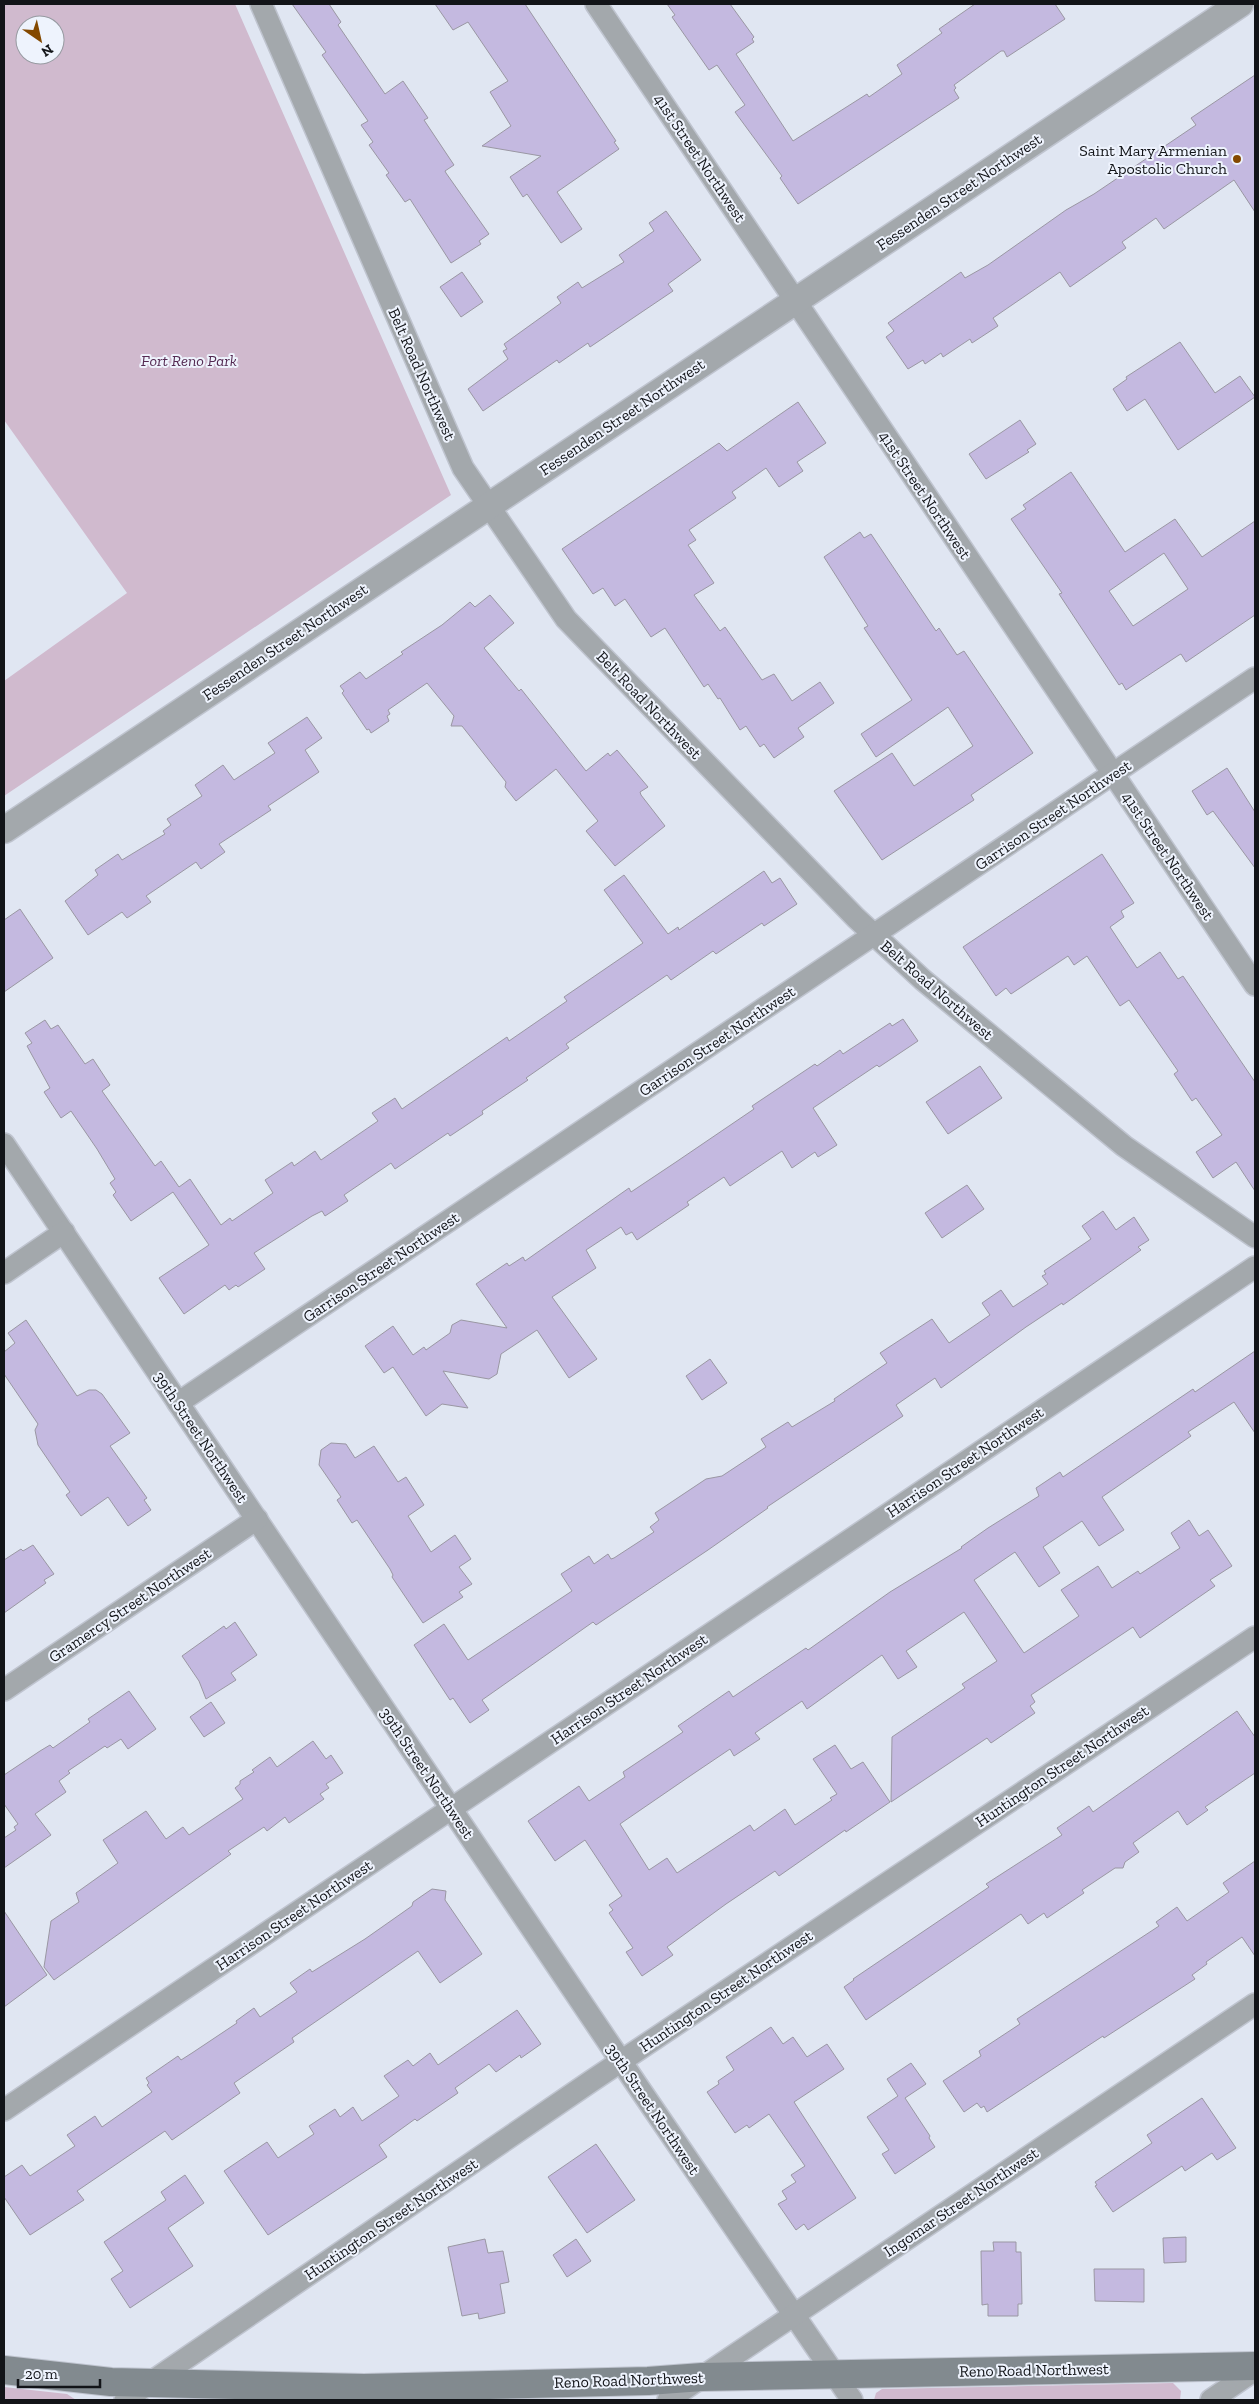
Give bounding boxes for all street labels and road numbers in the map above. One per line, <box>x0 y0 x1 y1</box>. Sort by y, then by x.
street label: 41st Street Northwest <box>650 90 750 226</box>
street label: Fessenden Street Northwest <box>873 129 1045 254</box>
street label: Belt Road Northwest <box>384 305 460 443</box>
street label: Fessenden Street Northwest <box>536 354 708 479</box>
street label: 41st Street Northwest <box>875 427 975 563</box>
street label: Fessenden Street Northwest <box>199 579 371 704</box>
street label: Belt Road Northwest <box>593 647 705 763</box>
street label: Garrison Street Northwest <box>971 756 1135 874</box>
street label: 41st Street Northwest <box>1118 788 1218 924</box>
street label: Belt Road Northwest <box>877 936 997 1044</box>
street label: Garrison Street Northwest <box>635 982 799 1100</box>
street label: Garrison Street Northwest <box>299 1208 463 1326</box>
street label: 39th Street Northwest <box>150 1368 252 1506</box>
street label: Harrison Street Northwest <box>883 1402 1047 1522</box>
street label: Gramercy Street Northwest <box>45 1543 215 1666</box>
street label: Harrison Street Northwest <box>547 1629 711 1749</box>
street label: Huntington Street Northwest <box>972 1701 1152 1831</box>
street label: 39th Street Northwest <box>376 1704 478 1842</box>
street label: Harrison Street Northwest <box>212 1855 376 1975</box>
street label: Huntington Street Northwest <box>636 1926 816 2056</box>
street label: 39th Street Northwest <box>602 2040 704 2178</box>
street label: Ingomar Street Northwest <box>880 2143 1042 2261</box>
street label: Huntington Street Northwest <box>301 2154 481 2284</box>
street label: Reno Road Northwest <box>959 2359 1109 2381</box>
street label: Reno Road Northwest <box>554 2368 704 2392</box>

